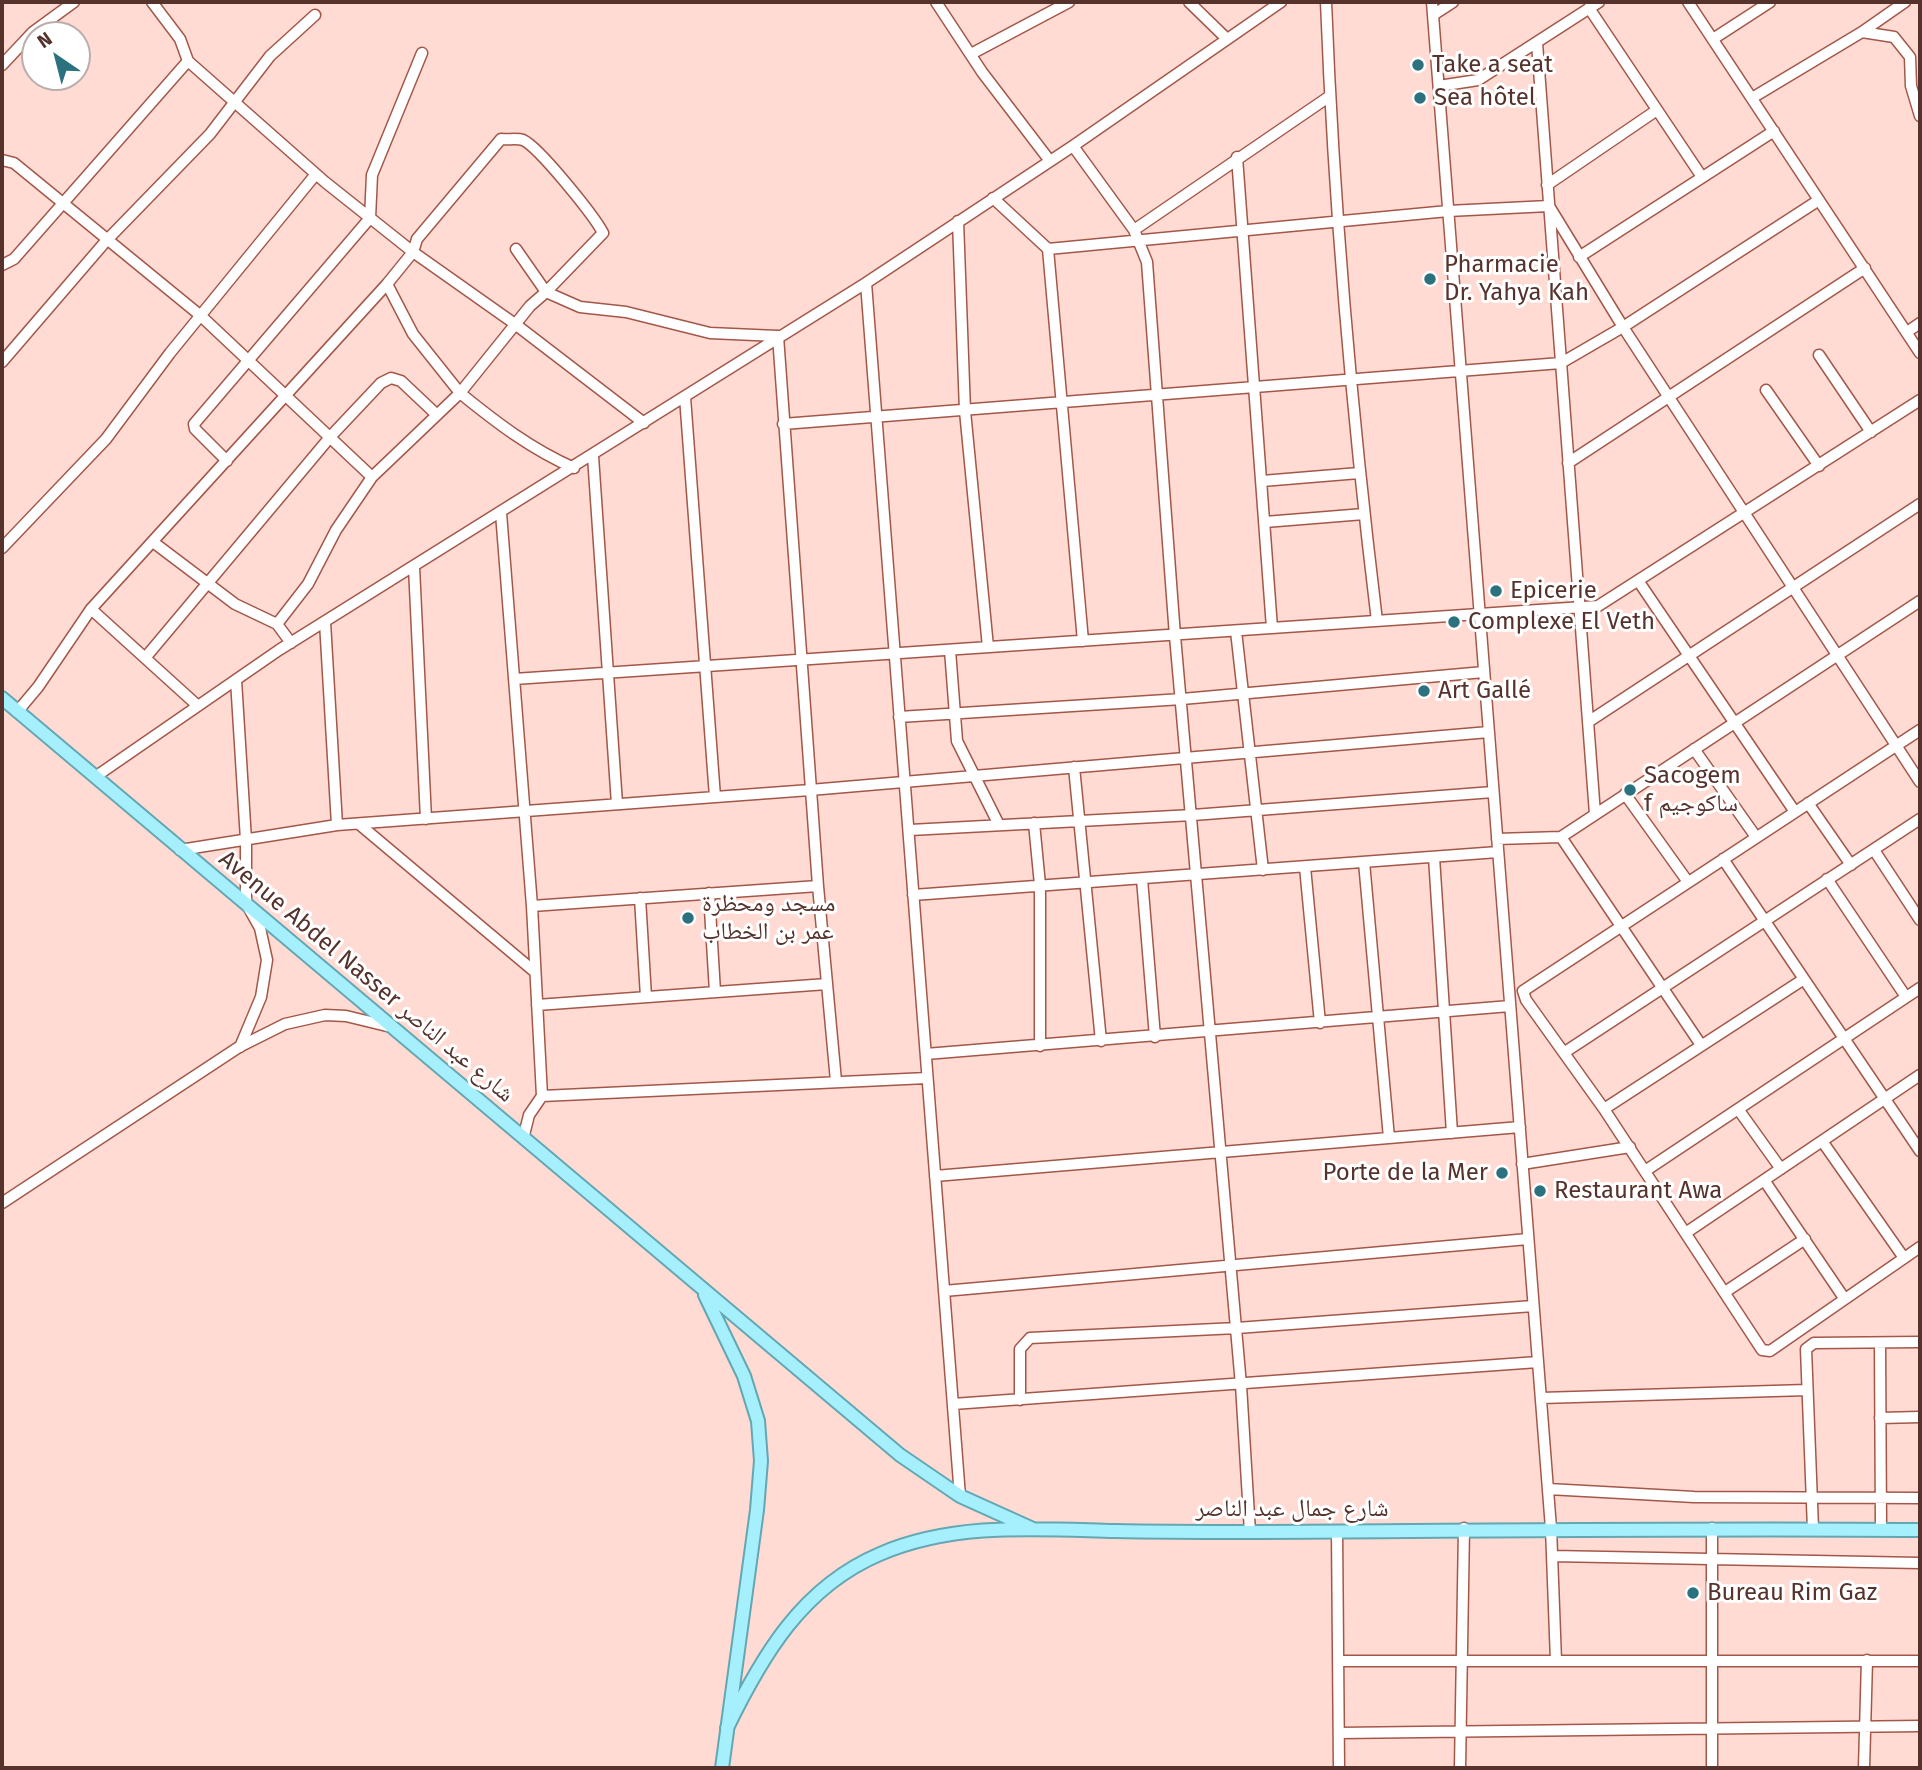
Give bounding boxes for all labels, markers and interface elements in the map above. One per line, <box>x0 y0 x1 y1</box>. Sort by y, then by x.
north arrow <box>21 21 91 91</box>
text: N <box>33 27 57 53</box>
place label: Take a seat <box>1432 51 1553 79</box>
marker: Take a seat <box>1410 57 1426 73</box>
place label: Sea hôtel <box>1434 84 1536 112</box>
marker: Sea hôtel <box>1412 90 1428 106</box>
place label: Pharmacie Dr. Yahya Kah <box>1444 251 1589 307</box>
marker: Pharmacie Dr. Yahya Kah <box>1422 271 1438 287</box>
place label: Epicerie <box>1510 577 1597 605</box>
marker: Epicerie <box>1488 583 1504 599</box>
place label: Complexe El Veth <box>1468 608 1655 636</box>
marker: Complexe El Veth <box>1446 614 1462 630</box>
place label: Art Gallé <box>1438 677 1531 705</box>
marker: Art Gallé <box>1416 683 1432 699</box>
place label: Sacogem f ساكوجيم <box>1644 762 1741 818</box>
marker: Sacogem f ساكوجيم <box>1622 782 1638 798</box>
street label: Avenue Abdel Nasser شارع عبد الناصر <box>213 845 519 1109</box>
place label: مسجد ومحظرة عمر بن الخطاب <box>702 890 835 946</box>
marker: مسجد ومحظرة عمر بن الخطاب <box>680 910 696 926</box>
place label: Porte de la Mer <box>1323 1159 1488 1187</box>
marker: Porte de la Mer <box>1494 1165 1510 1181</box>
place label: Restaurant Awa <box>1554 1177 1722 1205</box>
marker: Restaurant Awa <box>1532 1183 1548 1199</box>
street label: شارع جمال عبد الناصر <box>1195 1495 1389 1523</box>
place label: Bureau Rim Gaz <box>1707 1579 1877 1607</box>
marker: Bureau Rim Gaz <box>1685 1585 1701 1601</box>

